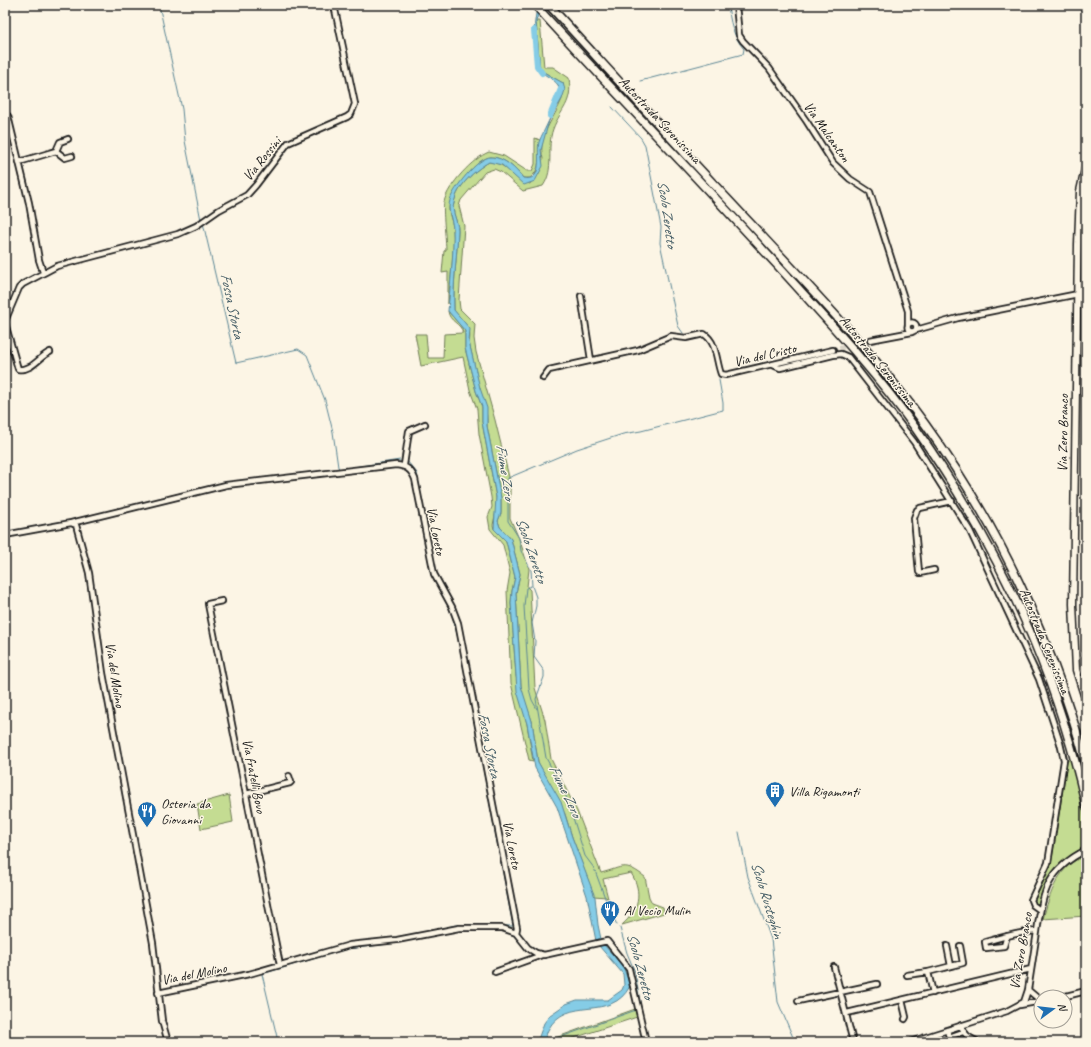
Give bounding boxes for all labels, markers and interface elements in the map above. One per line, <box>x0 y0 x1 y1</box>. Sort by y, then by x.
street label: Autostrada Serenissima <box>615 73 705 168</box>
street label: Via Malcanton <box>800 99 854 166</box>
street label: Via Rossini <box>239 132 286 184</box>
water label: Scolo Zeretto <box>653 179 681 251</box>
water label: Fossa Storta <box>216 272 248 342</box>
street label: Autostrada Serenissima <box>836 312 921 411</box>
street label: Via del Cristo <box>732 339 800 370</box>
street label: Via Zero Branco <box>1054 393 1072 472</box>
water label: Fiume Zero <box>491 443 519 504</box>
street label: Via Loreto <box>423 506 449 558</box>
water label: Scolo Zeretto <box>511 515 552 587</box>
street label: Autostrada Serenissima <box>1016 586 1074 697</box>
street label: Via del Molino <box>101 641 129 710</box>
water label: Fossa Storta <box>473 711 505 781</box>
street label: Via fratelli Bovo <box>238 737 270 816</box>
water label: Fiume Zero <box>544 762 587 823</box>
building icon: Villa Rigamonti <box>764 780 786 808</box>
place label: Villa Rigamonti <box>789 783 862 800</box>
place label: Osteria da Giovanni <box>161 795 211 828</box>
restaurant icon: Osteria da Giovanni <box>136 800 158 828</box>
street label: Via Loreto <box>499 820 525 872</box>
water label: Scolo Rusteghin <box>746 860 788 942</box>
restaurant icon: Al Vecio Mulin <box>599 899 621 927</box>
place label: Al Vecio Mulin <box>624 902 691 919</box>
street label: Via Zero Branco <box>1006 910 1036 991</box>
water label: Scolo Zeretto <box>622 931 659 1004</box>
street label: Via del Molino <box>160 959 229 989</box>
north arrow <box>1033 989 1073 1029</box>
text: N <box>1055 1001 1071 1014</box>

